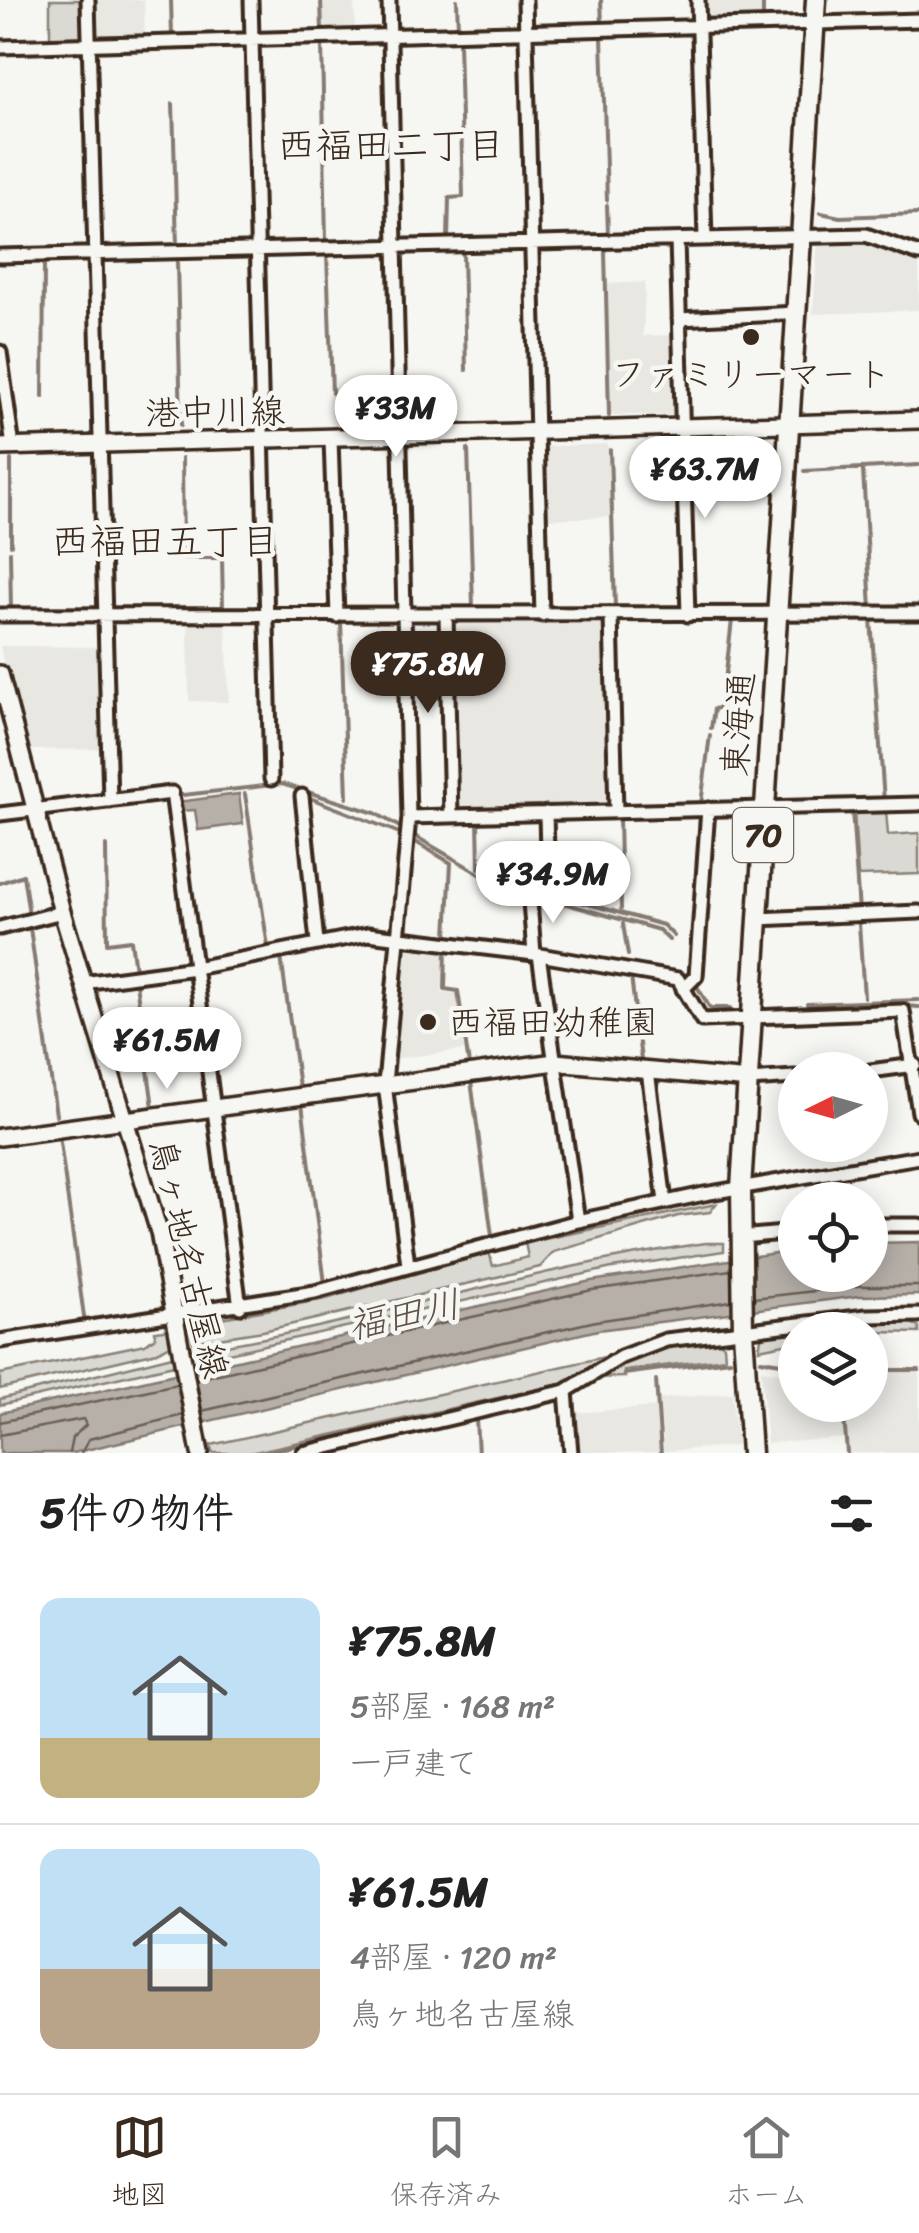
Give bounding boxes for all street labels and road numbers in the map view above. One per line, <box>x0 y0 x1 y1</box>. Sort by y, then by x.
street label: 港中川線 <box>144 380 286 444</box>
street label: 東海通 <box>703 669 773 779</box>
road number: 70 <box>733 808 793 862</box>
street label: 鳥ヶ地名古屋線 <box>131 1132 247 1384</box>

